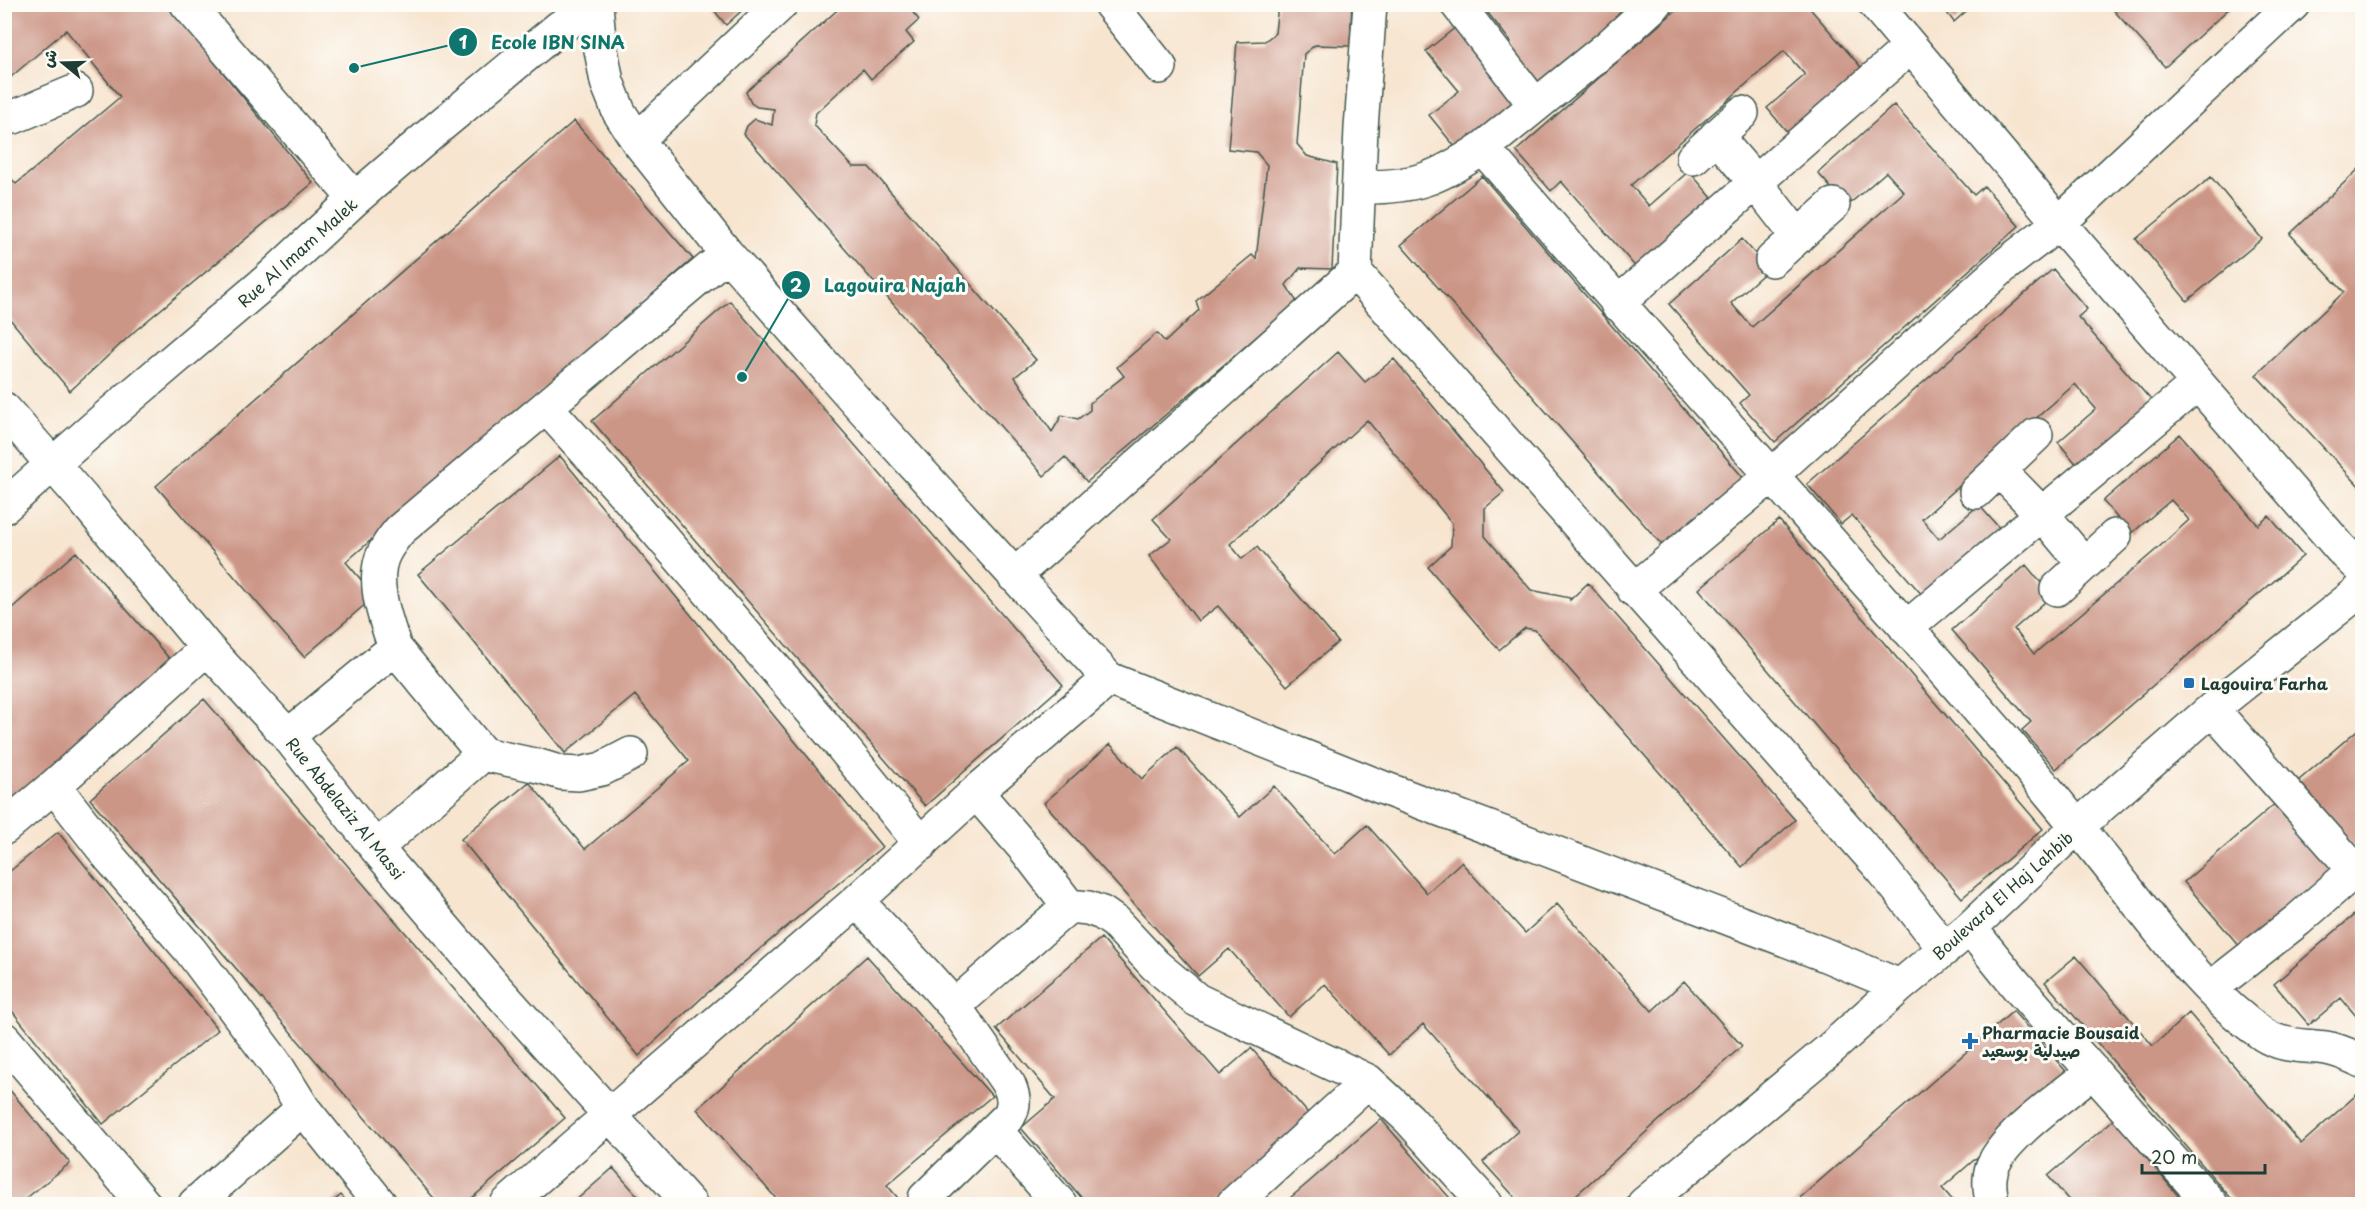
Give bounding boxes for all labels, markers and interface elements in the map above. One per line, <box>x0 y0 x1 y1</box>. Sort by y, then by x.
callout: Ecole IBN SINA <box>448 24 638 60</box>
text: 1 <box>459 28 468 55</box>
text: Ecole IBN SINA <box>491 28 625 55</box>
north arrow <box>33 33 93 93</box>
text: ش <box>34 46 62 70</box>
street label: Rue Al Imam Malek <box>232 192 362 312</box>
callout: Lagouira Najah <box>781 267 978 303</box>
text: 2 <box>790 271 803 298</box>
text: Lagouira Najah <box>824 271 966 298</box>
place label: Lagouira Farha <box>2201 671 2329 695</box>
marker: Lagouira Farha <box>2182 676 2196 690</box>
street label: Rue Abdelaziz Al Massi <box>281 732 411 884</box>
street label: Boulevard El Haj Lahbib <box>1926 825 2078 965</box>
place label: Pharmacie Bousaid صيدلية بوسعيد <box>1982 1020 2140 1062</box>
marker: Pharmacie Bousaid صيدلية بوسعيد <box>1963 1034 1977 1048</box>
scale bar <box>2142 1137 2265 1175</box>
text: 20 m <box>2151 1143 2197 1170</box>

